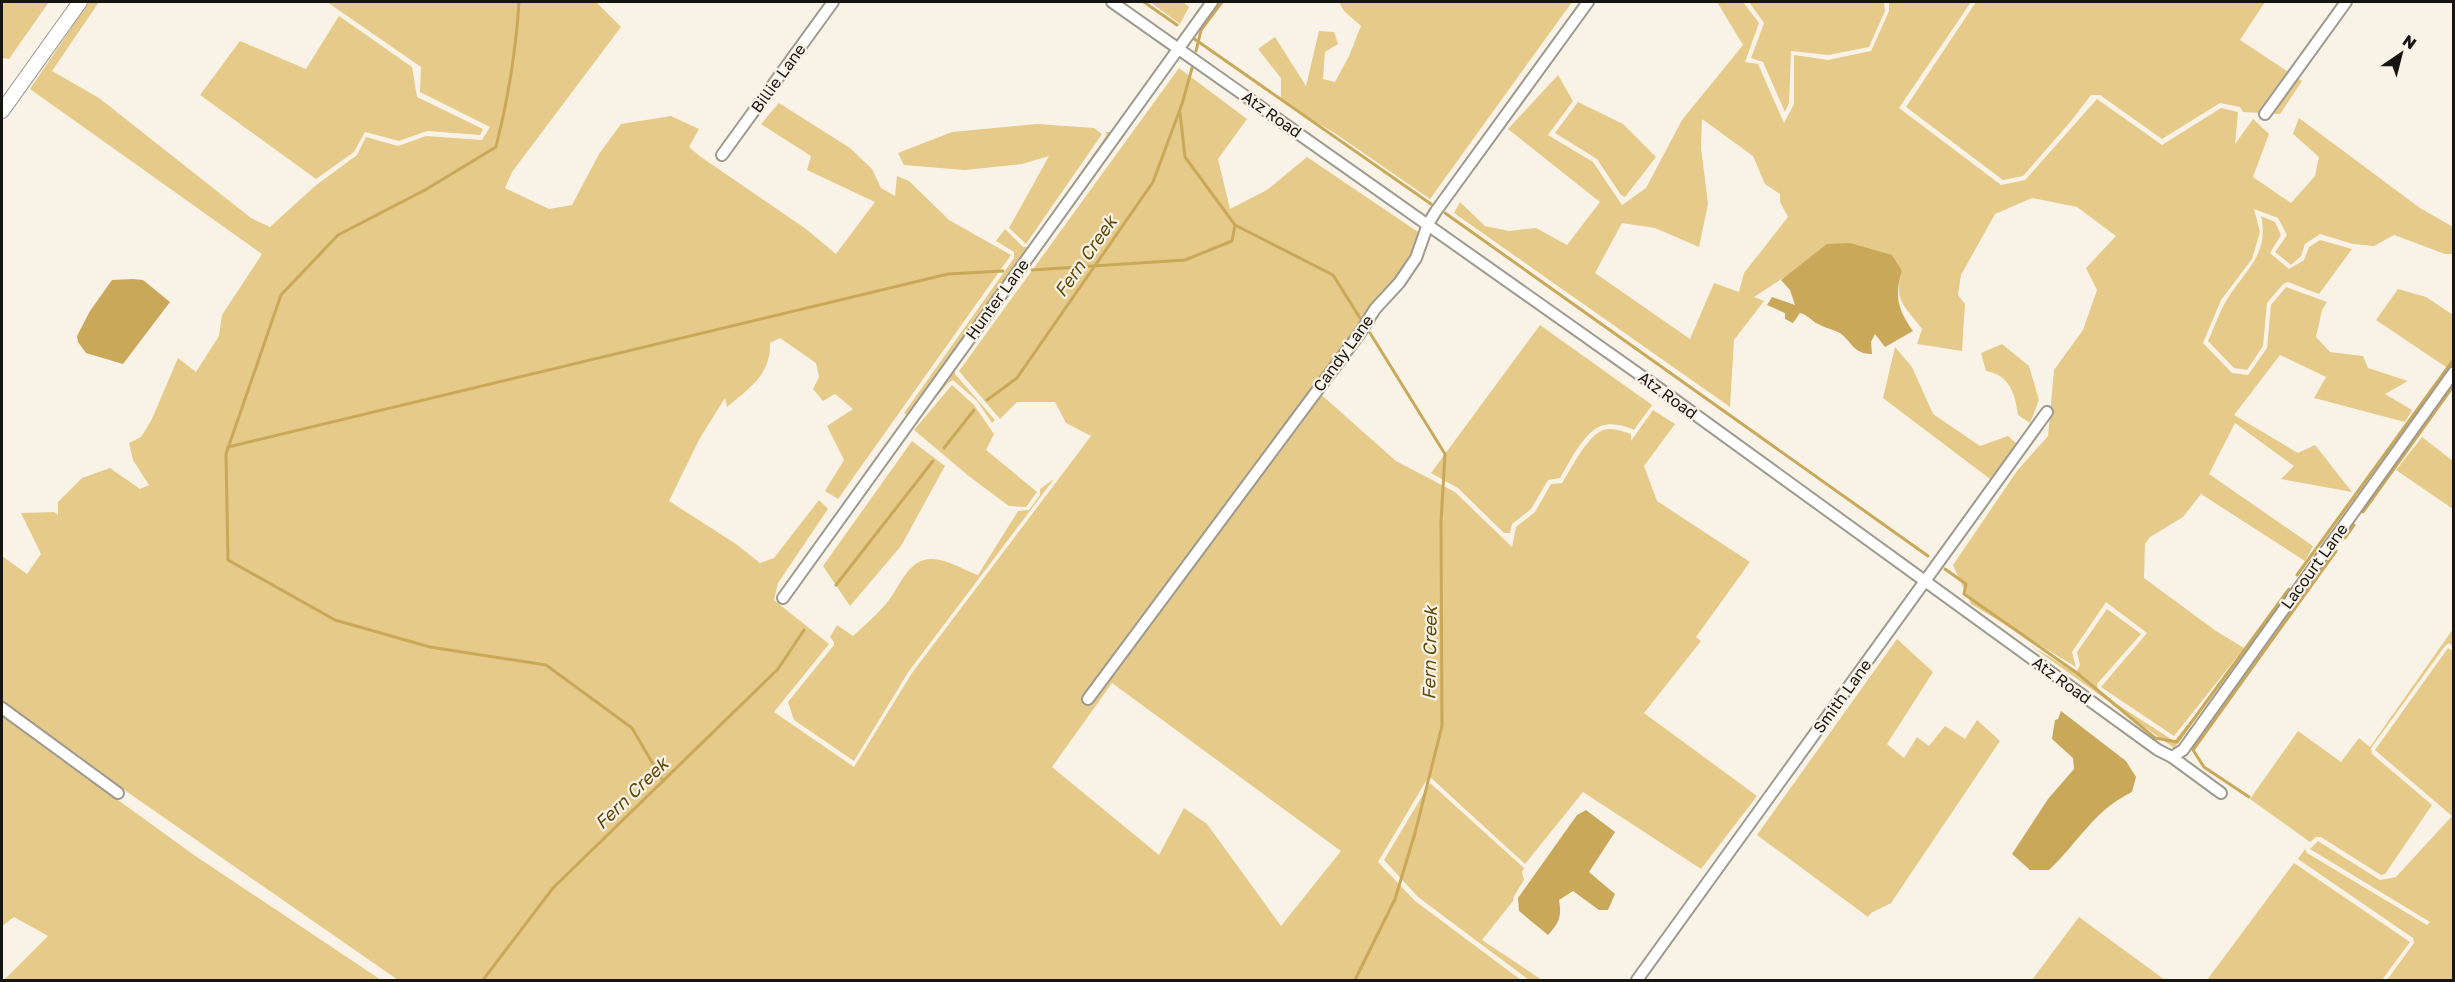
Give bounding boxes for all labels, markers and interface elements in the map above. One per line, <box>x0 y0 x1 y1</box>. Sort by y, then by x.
north arrow <box>2371 24 2431 84</box>
text: N <box>2399 30 2420 53</box>
street label: Billie Lane <box>746 40 810 116</box>
street label: Atz Road <box>1238 86 1306 142</box>
water label: Fern Creek <box>1049 210 1122 301</box>
street label: Hunter Lane <box>961 255 1033 343</box>
street label: Candy Lane <box>1308 311 1378 395</box>
street label: Atz Road <box>1635 367 1701 423</box>
street label: Lacourt Lane <box>2276 519 2352 613</box>
water label: Fern Creek <box>1417 604 1441 700</box>
street label: Atz Road <box>2029 652 2095 708</box>
street label: Smith Lane <box>1809 655 1875 737</box>
water label: Fern Creek <box>590 751 674 833</box>

